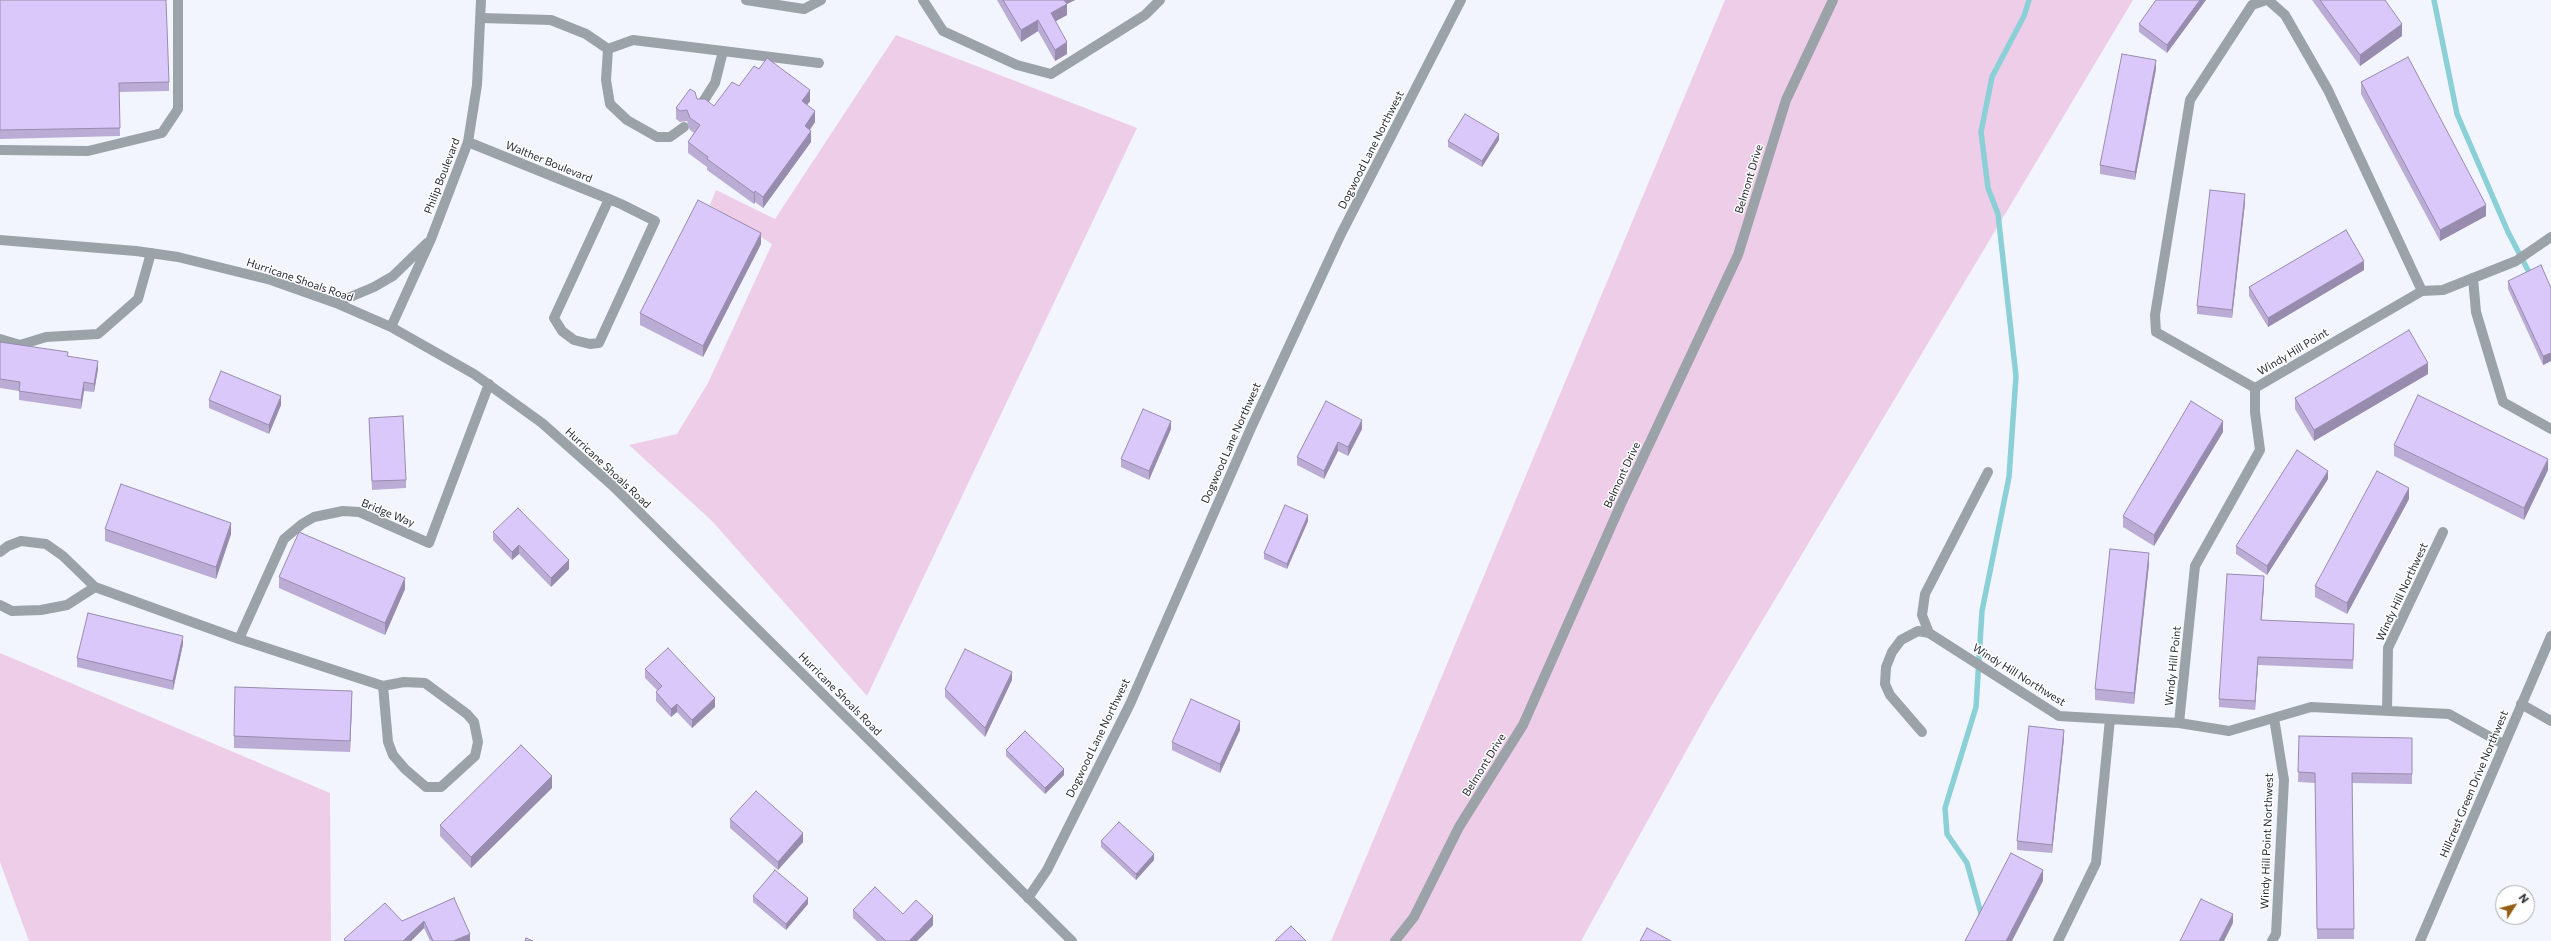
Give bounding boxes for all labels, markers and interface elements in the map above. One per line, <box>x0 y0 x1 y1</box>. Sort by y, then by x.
street label: Dogwood Lane Northwest <box>1335 89 1407 211</box>
street label: Philip Boulevard <box>421 136 463 216</box>
street label: Walther Boulevard <box>504 139 594 185</box>
street label: Belmont Drive <box>1732 143 1766 215</box>
street label: Hurricane Shoals Road <box>245 256 355 304</box>
street label: Windy Hill Point <box>2255 326 2331 378</box>
street label: Dogwood Lane Northwest <box>1198 380 1264 506</box>
street label: Hurricane Shoals Road <box>563 425 653 511</box>
street label: Belmont Drive <box>1601 440 1643 510</box>
street label: Bridge Way <box>359 496 417 530</box>
street label: Windy Hill Northwest <box>2373 541 2431 643</box>
street label: Windy Hill Point <box>2162 625 2184 707</box>
street label: Windy Hill Northwest <box>1970 641 2068 709</box>
street label: Hurricane Shoals Road <box>796 650 884 738</box>
street label: Dogwood Lane Northwest <box>1063 676 1133 800</box>
street label: Hillcrest Green Drive Northwest <box>2437 708 2511 860</box>
street label: Belmont Drive <box>1459 731 1509 799</box>
street label: Windy Hill Point Northwest <box>2258 773 2276 909</box>
north arrow <box>2495 885 2535 925</box>
text: N <box>2517 891 2532 905</box>

